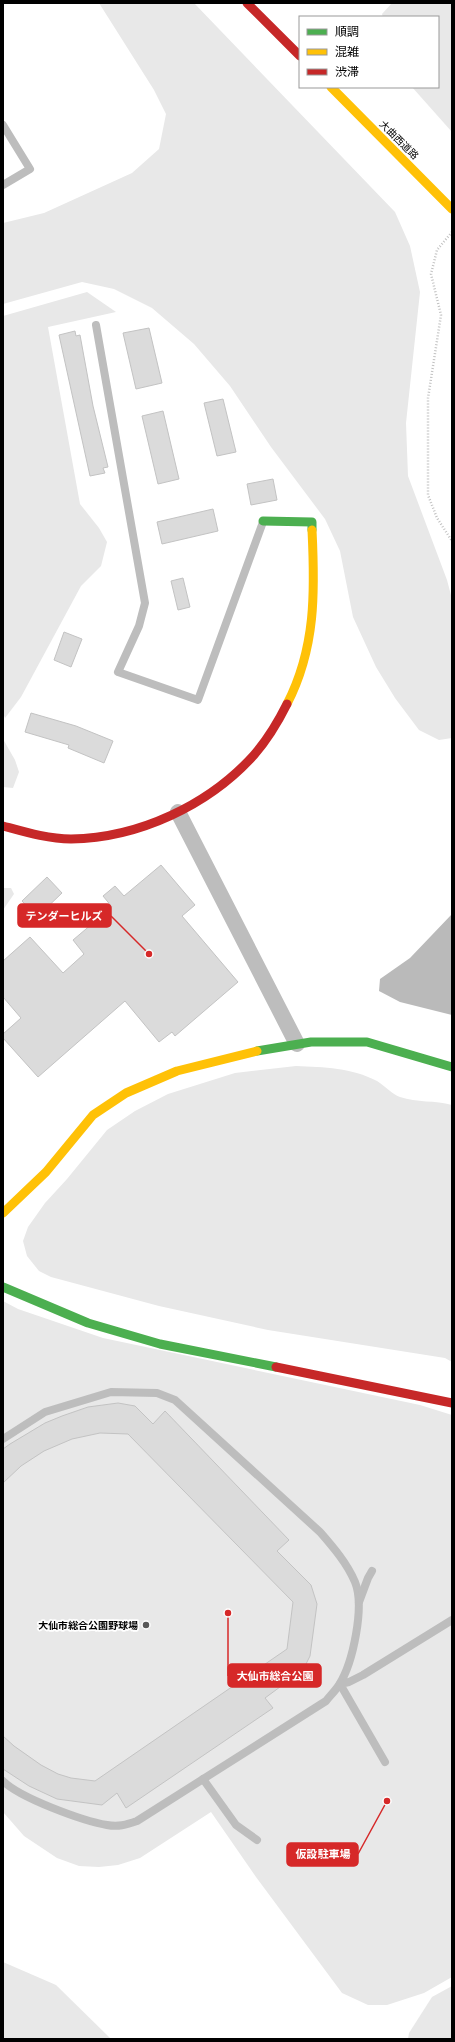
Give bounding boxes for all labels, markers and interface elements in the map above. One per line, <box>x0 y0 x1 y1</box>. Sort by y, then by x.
legend <box>299 16 439 88</box>
text: 順調 <box>335 24 359 39</box>
text: 混雑 <box>335 44 359 59</box>
text: 渋滞 <box>335 64 359 79</box>
street label: 大曲西道路 <box>377 118 421 162</box>
callout: テンダーヒルズ <box>18 904 111 927</box>
text: テンダーヒルズ <box>26 909 103 923</box>
place label: 大仙市総合公園野球場 <box>38 1619 138 1632</box>
marker: 大仙市総合公園野球場 <box>141 1620 151 1630</box>
callout: 大仙市総合公園 <box>228 1664 321 1687</box>
text: 大仙市総合公園 <box>237 1669 314 1683</box>
callout: 仮設駐車場 <box>287 1843 358 1866</box>
text: 仮設駐車場 <box>296 1847 351 1861</box>

